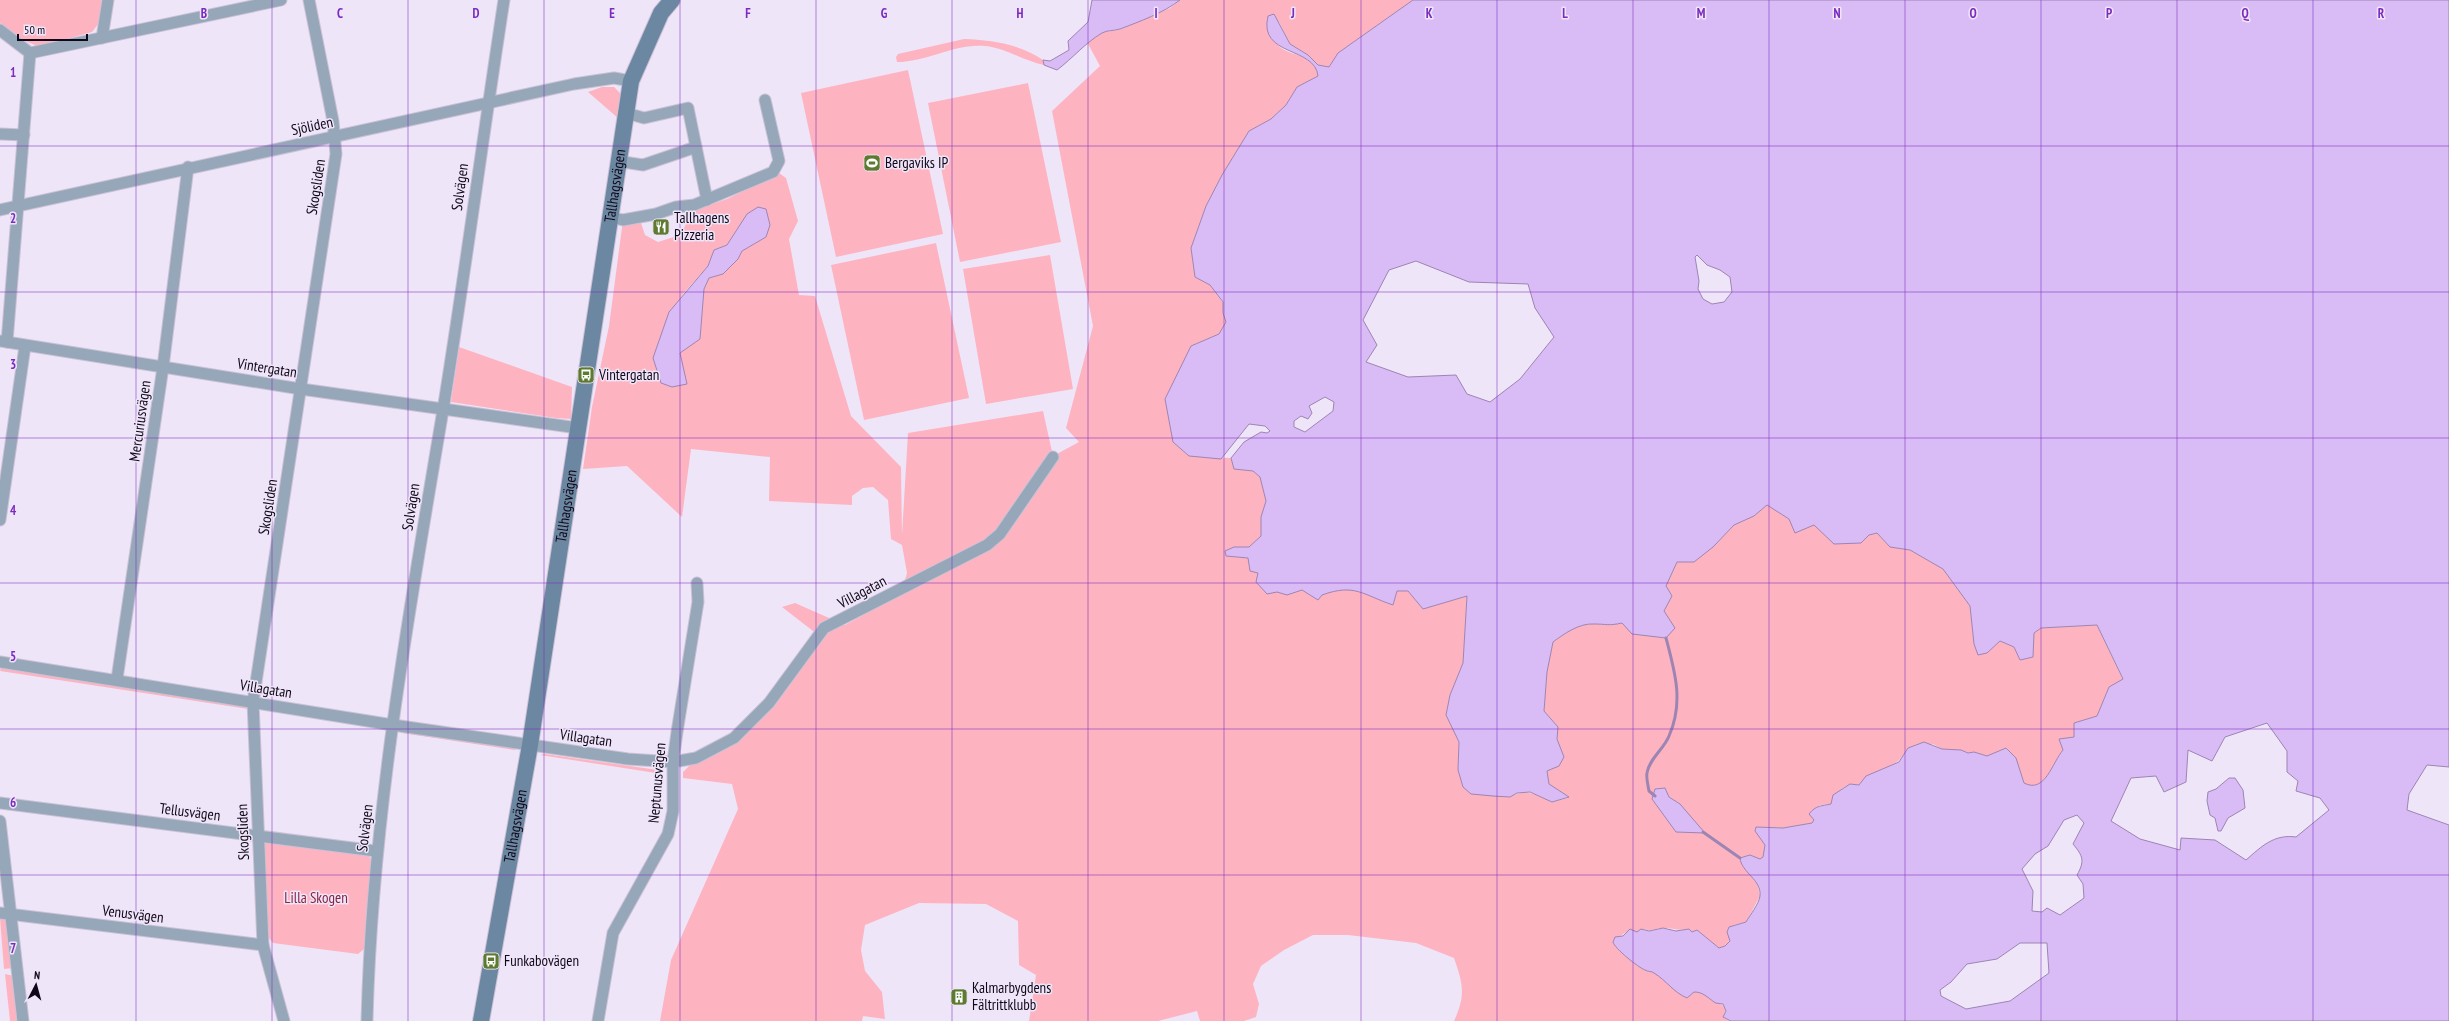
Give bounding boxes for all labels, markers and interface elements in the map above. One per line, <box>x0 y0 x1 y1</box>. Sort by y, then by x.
text: B <box>201 5 207 22</box>
text: C <box>337 5 343 22</box>
text: D <box>473 5 480 22</box>
text: E <box>609 5 615 22</box>
text: F <box>745 5 751 22</box>
text: G <box>881 5 888 22</box>
text: H <box>1017 5 1024 22</box>
text: I <box>1154 5 1158 22</box>
text: J <box>1290 5 1295 22</box>
text: K <box>1426 5 1433 22</box>
text: L <box>1562 5 1568 22</box>
text: M <box>1697 5 1706 22</box>
text: N <box>1833 5 1841 22</box>
text: O <box>1969 5 1977 22</box>
text: P <box>2106 5 2112 22</box>
text: Q <box>2241 5 2249 22</box>
text: R <box>2378 5 2385 22</box>
scale bar <box>18 16 87 42</box>
text: 50 m <box>24 22 45 37</box>
text: 1 <box>10 64 16 81</box>
street label: Sjöliden <box>289 112 334 139</box>
street label: Tallhagsvägen <box>600 148 630 224</box>
sports icon: Bergaviks IP <box>862 153 882 173</box>
place label: Bergaviks IP <box>885 153 948 172</box>
street label: Skogsliden <box>302 158 329 216</box>
street label: Solvägen <box>447 162 472 212</box>
place label: Tallhagens Pizzeria <box>674 208 729 244</box>
text: 2 <box>10 210 16 227</box>
restaurant icon: Tallhagens Pizzeria <box>651 217 671 237</box>
street label: Vintergatan <box>235 353 298 382</box>
text: 3 <box>10 356 16 373</box>
bus stop icon: Vintergatan <box>576 365 596 385</box>
place label: Vintergatan <box>598 365 659 384</box>
street label: Mercuriusvägen <box>124 379 155 463</box>
street label: Tallhagsvägen <box>551 468 581 544</box>
street label: Skogsliden <box>254 478 281 536</box>
street label: Solvägen <box>397 482 424 532</box>
text: 4 <box>10 502 17 519</box>
street label: Villagatan <box>833 571 889 613</box>
text: 5 <box>10 648 16 665</box>
street label: Villagatan <box>238 675 293 702</box>
street label: Villagatan <box>558 724 613 751</box>
street label: Neptunusvägen <box>644 742 669 824</box>
street label: Tallhagsvägen <box>499 788 531 864</box>
text: 6 <box>10 794 16 811</box>
street label: Tellusvägen <box>159 798 221 825</box>
street label: Solvägen <box>352 803 377 853</box>
street label: Skogsliden <box>232 804 253 860</box>
park label: Lilla Skogen <box>284 888 348 907</box>
street label: Venusvägen <box>100 900 165 927</box>
text: 7 <box>10 940 16 957</box>
bus stop icon: Funkabovägen <box>481 951 501 971</box>
place label: Funkabovägen <box>504 951 579 970</box>
north arrow <box>16 965 56 1005</box>
text: N <box>33 968 41 982</box>
place label: Kalmarbygdens Fältrittklubb <box>972 978 1051 1014</box>
building icon: Kalmarbygdens Fältrittklubb <box>949 987 969 1007</box>

